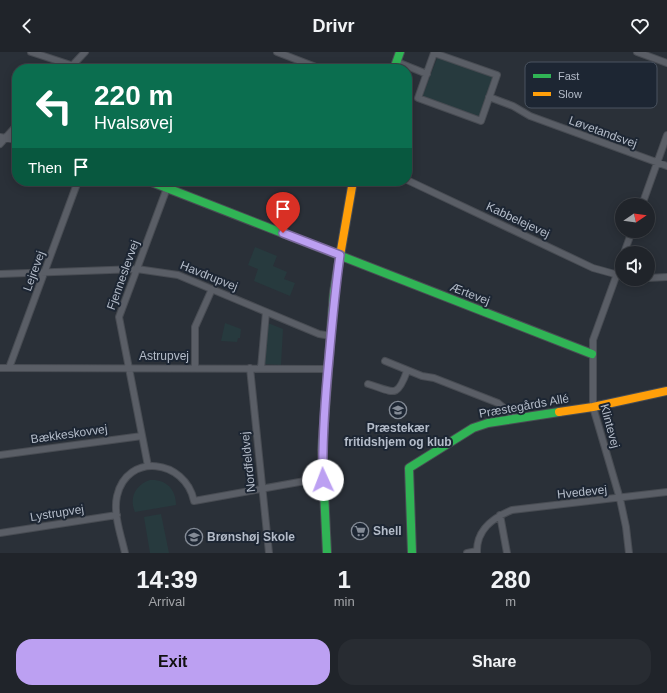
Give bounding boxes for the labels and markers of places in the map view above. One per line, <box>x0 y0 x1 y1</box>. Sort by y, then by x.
pin <box>266 192 300 233</box>
school or university icon: Præstekær fritidshjem og klub <box>388 400 408 420</box>
place label: Præstekær fritidshjem og klub <box>344 421 452 449</box>
supermarket icon: Shell <box>350 521 370 541</box>
place label: Shell <box>373 524 402 538</box>
school or university icon: Brønshøj Skole <box>184 527 204 547</box>
place label: Brønshøj Skole <box>207 530 295 544</box>

